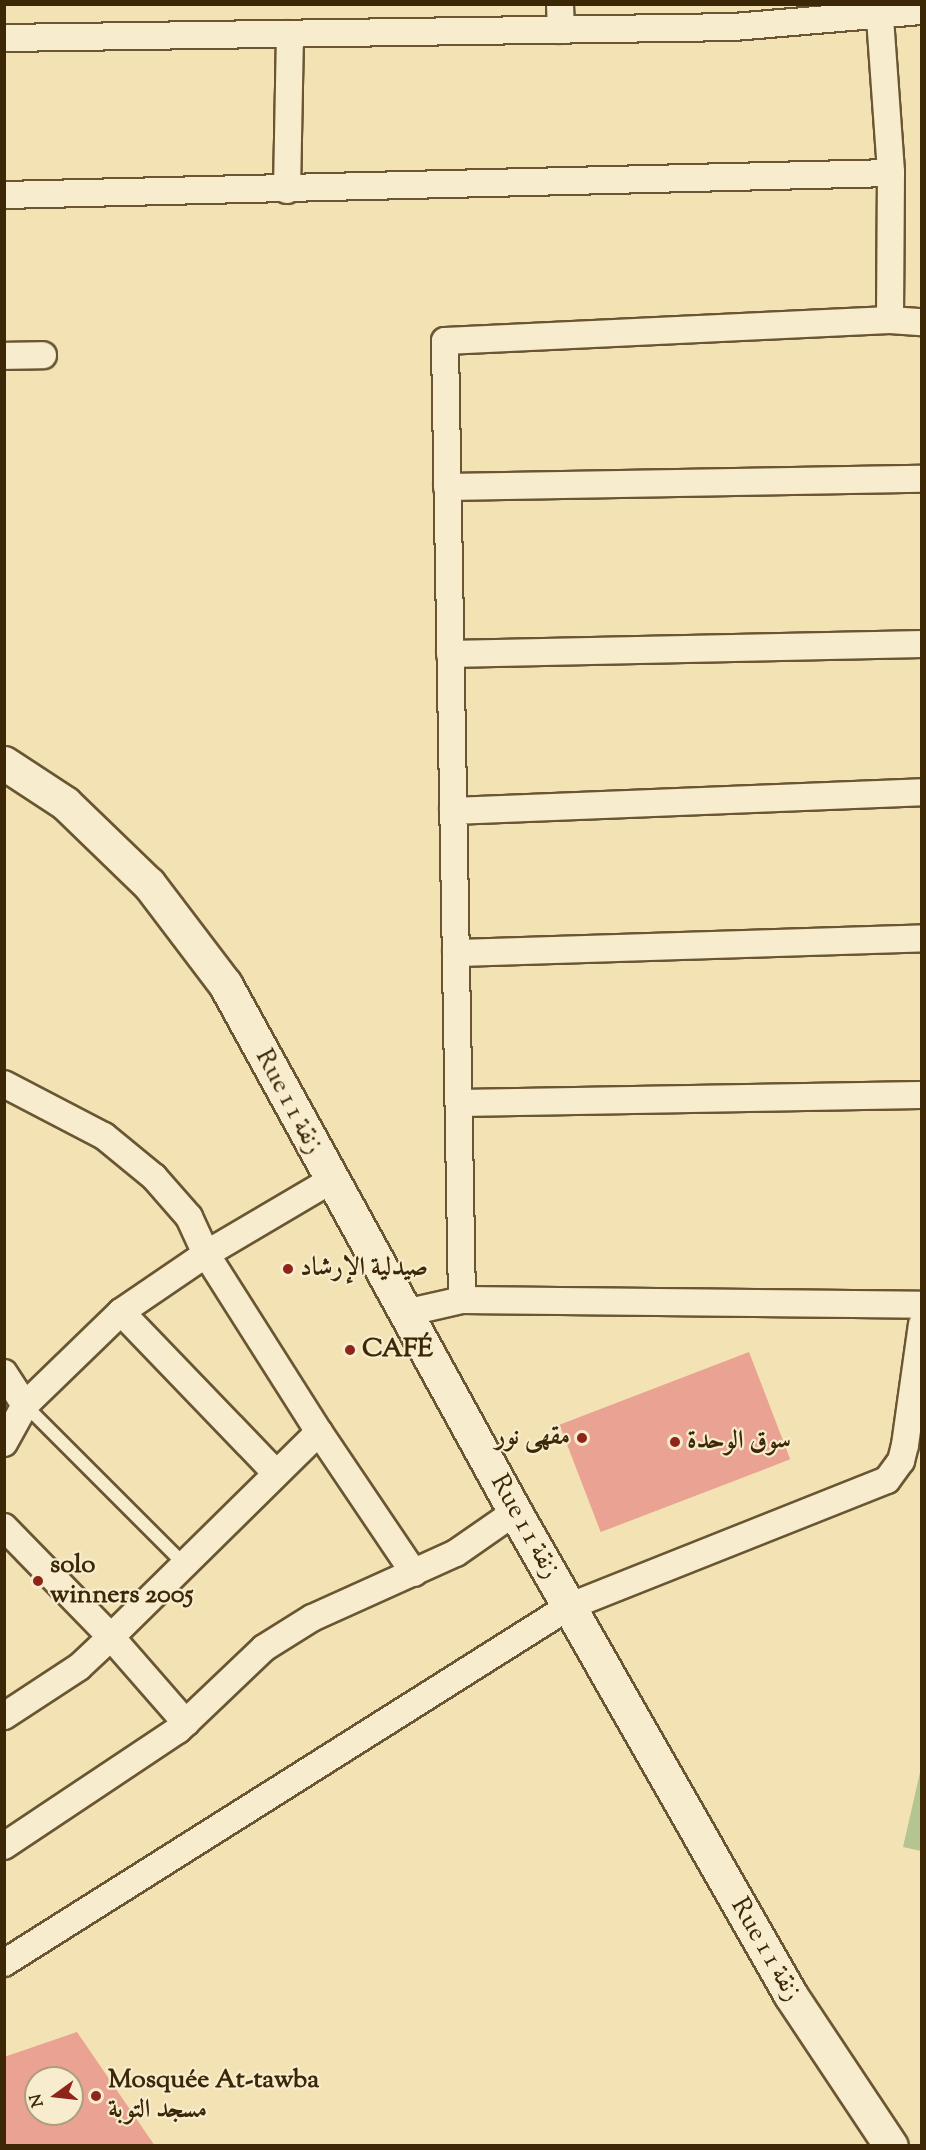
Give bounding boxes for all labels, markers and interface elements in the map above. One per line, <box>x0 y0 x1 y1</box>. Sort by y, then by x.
street label: Rue 1 زنقة 1 <box>247 1044 329 1160</box>
place label: صيدلية الإرشاد <box>300 1253 428 1285</box>
marker: صيدلية الإرشاد <box>281 1262 295 1276</box>
place label: CAFÉ <box>362 1334 433 1366</box>
marker: CAFÉ <box>343 1343 357 1357</box>
place label: مقهى نور <box>495 1422 570 1454</box>
place label: سوق الوحدة <box>687 1426 791 1458</box>
marker: مقهى نور <box>575 1431 589 1445</box>
marker: سوق الوحدة <box>668 1435 682 1449</box>
street label: Rue 1 زنقة 1 <box>483 1469 565 1585</box>
place label: solo winners 2005 <box>50 1550 193 1612</box>
marker: solo winners 2005 <box>31 1574 45 1588</box>
street label: Rue 1 زنقة 1 <box>723 1893 807 2007</box>
place label: Mosquée At-tawba مسجد التوبة <box>108 2065 319 2126</box>
north arrow <box>24 2066 84 2126</box>
marker: Mosquée At-tawba مسجد التوبة <box>89 2089 103 2103</box>
text: N <box>25 2091 51 2109</box>

